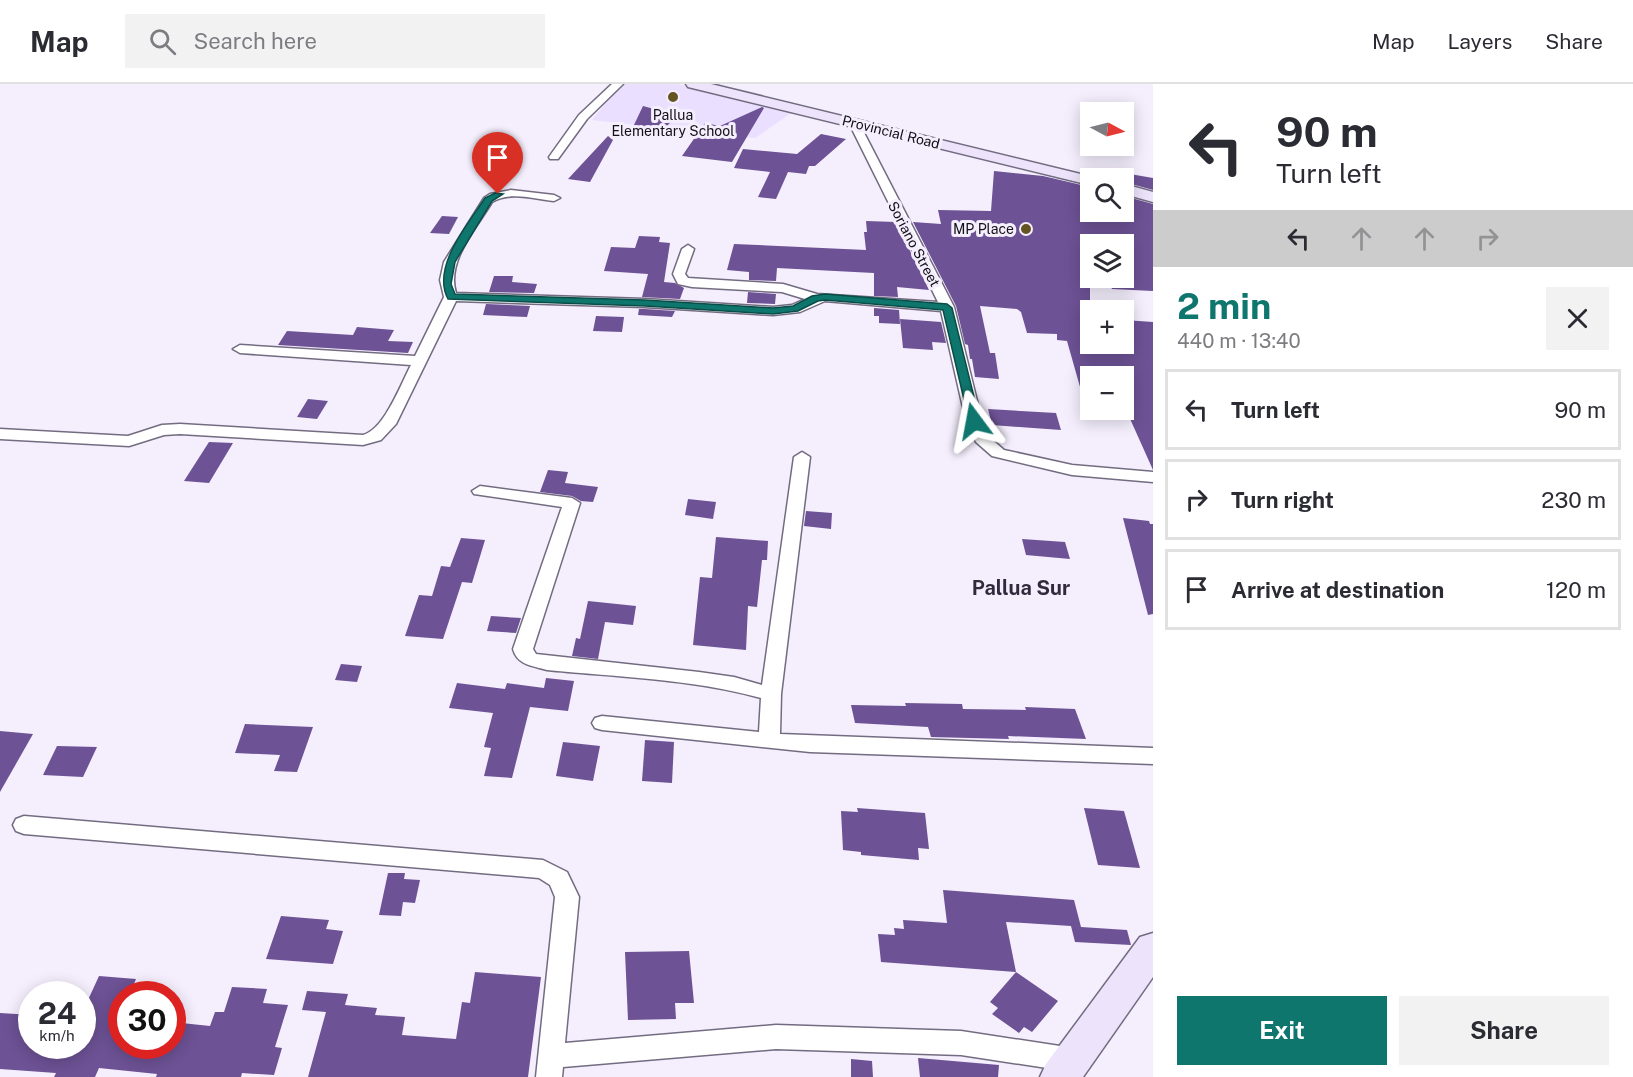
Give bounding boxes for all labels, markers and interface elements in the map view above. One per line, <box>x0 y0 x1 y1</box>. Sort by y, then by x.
search box <box>125 14 545 68</box>
text: Map <box>30 25 89 58</box>
icon: search <box>146 25 179 58</box>
text: Search here <box>194 28 317 54</box>
text: Map <box>1372 29 1415 54</box>
text: Layers <box>1448 29 1512 54</box>
text: Share <box>1545 29 1603 54</box>
marker: Pallua Elementary School <box>666 90 680 104</box>
north arrow <box>1080 102 1134 156</box>
map controls <box>1080 102 1134 420</box>
place label: Pallua Elementary School <box>612 107 734 139</box>
text: 90 m <box>1276 107 1378 156</box>
icon: left <box>1177 108 1255 186</box>
street label: Provincial Road <box>840 112 942 152</box>
pin <box>472 132 523 194</box>
icon: arrive <box>481 141 514 174</box>
text: Turn left <box>1276 157 1382 189</box>
button: search <box>1080 168 1134 222</box>
street label: Soriano Street <box>885 199 943 289</box>
place label: MP Place <box>953 221 1014 237</box>
marker: MP Place <box>1019 222 1033 236</box>
icon: left <box>1282 222 1315 255</box>
icon: ahead <box>1345 222 1378 255</box>
icon: ahead <box>1408 222 1441 255</box>
icon: right <box>1471 222 1504 255</box>
button: layers <box>1080 234 1134 288</box>
text: 2 min <box>1177 285 1271 327</box>
button: close <box>1546 287 1609 350</box>
button: + <box>1080 300 1134 354</box>
text: 440 m · 13:40 <box>1177 329 1301 353</box>
button: − <box>1080 366 1134 420</box>
position arrow <box>942 389 1006 453</box>
icon: left <box>1180 393 1213 426</box>
text: Turn left <box>1231 397 1320 423</box>
text: 90 m <box>1555 397 1606 423</box>
icon: right <box>1180 483 1213 516</box>
text: Turn right <box>1231 487 1334 513</box>
text: 230 m <box>1541 487 1606 513</box>
icon: arrive <box>1180 573 1213 606</box>
district label: Pallua Sur <box>972 576 1070 600</box>
text: Arrive at destination <box>1231 577 1444 603</box>
text: 120 m <box>1546 577 1606 603</box>
speed limit sign: 30 <box>108 981 186 1059</box>
text: 24 <box>38 995 76 1031</box>
button: Exit <box>1177 996 1387 1065</box>
button: Share <box>1399 996 1609 1065</box>
text: km/h <box>39 1027 75 1044</box>

